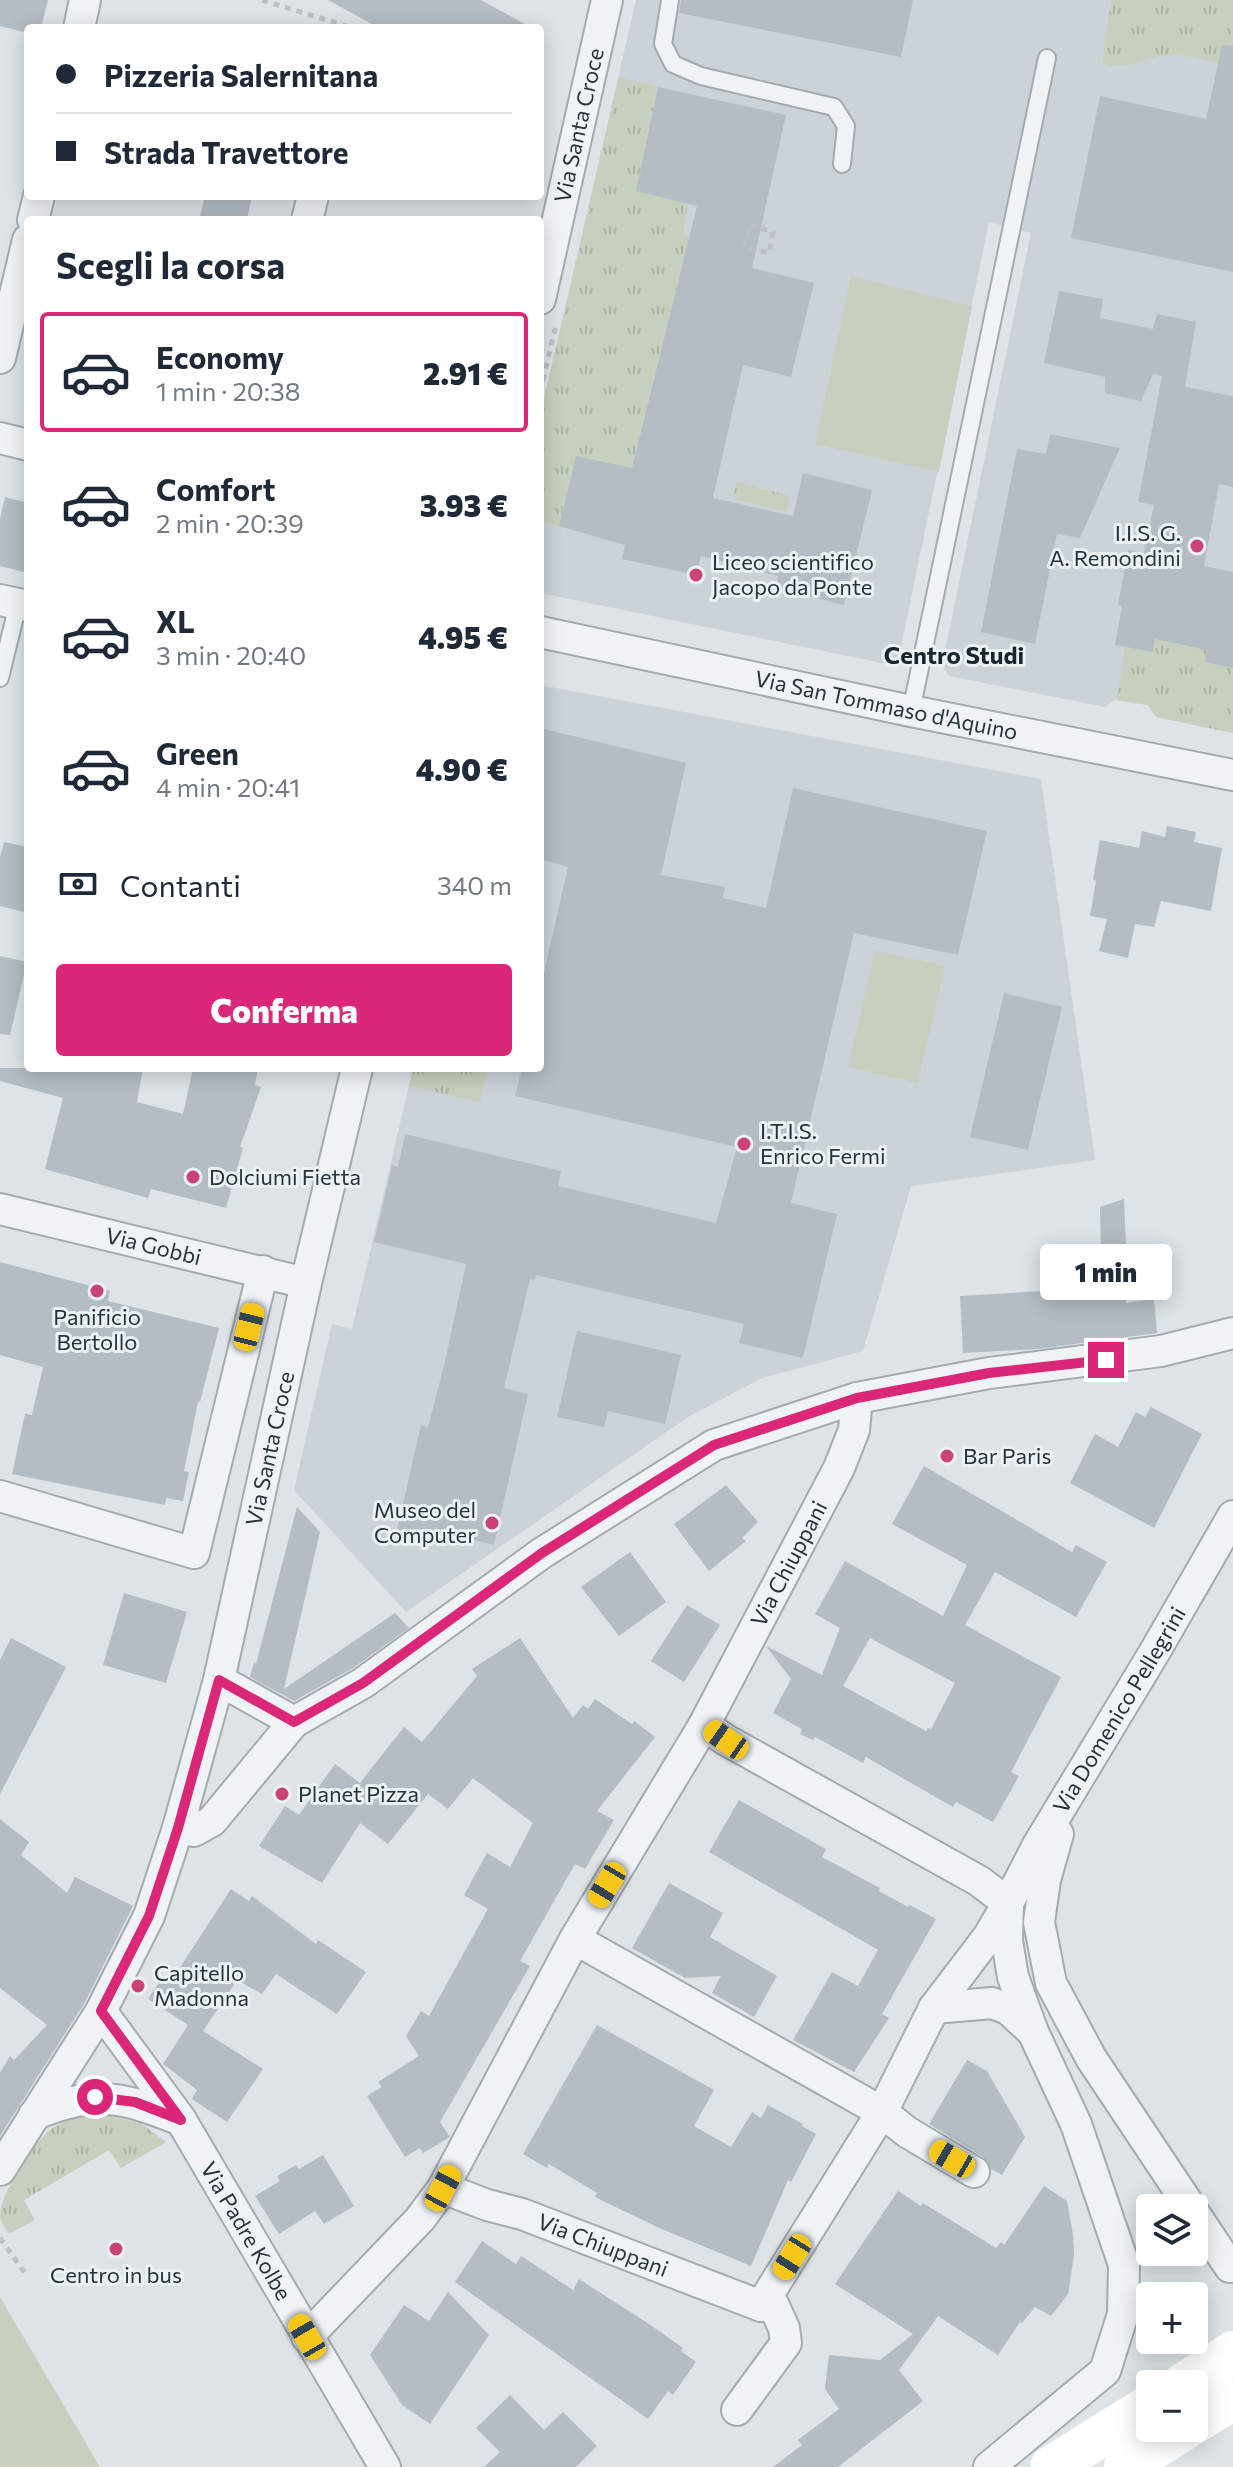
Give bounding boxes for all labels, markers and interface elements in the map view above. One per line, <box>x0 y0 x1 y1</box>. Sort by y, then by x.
street label: Via Santa Croce <box>548 45 609 205</box>
text: Pizzeria Salernitana <box>104 56 378 93</box>
text: Strada Travettore <box>104 133 349 170</box>
text: Scegli la corsa <box>56 242 285 286</box>
icon: car <box>60 336 132 408</box>
text: Economy <box>156 338 284 375</box>
text: 2.91 € <box>423 354 508 391</box>
text: 1 min · 20:38 <box>156 375 301 406</box>
icon: car <box>60 468 132 540</box>
text: Comfort <box>156 470 275 507</box>
text: 3.93 € <box>420 486 508 523</box>
text: 2 min · 20:39 <box>156 507 304 538</box>
place label: I.I.S. G. A. Remondini <box>1049 519 1181 571</box>
marker: I.I.S. G. A. Remondini <box>1188 537 1206 555</box>
place label: Liceo scientifico Jacopo da Ponte <box>712 548 874 600</box>
marker: Liceo scientifico Jacopo da Ponte <box>687 566 705 584</box>
icon: car <box>60 600 132 672</box>
text: XL <box>156 602 195 639</box>
text: 4.95 € <box>418 618 508 655</box>
text: 3 min · 20:40 <box>156 639 306 670</box>
district label: Centro Studi <box>884 640 1024 669</box>
street label: Via San Tommaso d'Aquino <box>753 664 1020 745</box>
icon: car <box>60 732 132 804</box>
text: Green <box>156 734 239 771</box>
text: 4.90 € <box>416 750 508 787</box>
text: 4 min · 20:41 <box>156 771 300 802</box>
icon: cash <box>56 862 100 906</box>
text: Contanti <box>120 866 241 903</box>
text: 340 m <box>437 869 512 900</box>
button: Conferma <box>56 964 512 1056</box>
place label: I.T.I.S. Enrico Fermi <box>760 1117 886 1169</box>
marker: I.T.I.S. Enrico Fermi <box>735 1135 753 1153</box>
place label: Dolciumi Fietta <box>209 1163 361 1190</box>
marker: Dolciumi Fietta <box>184 1168 202 1186</box>
street label: Via Gobbi <box>103 1221 204 1270</box>
callout: 1 min <box>1040 1244 1172 1300</box>
text: 1 min <box>1075 1256 1137 1287</box>
marker: Panificio Bertollo <box>88 1282 106 1300</box>
car <box>232 1301 266 1353</box>
place label: Panificio Bertollo <box>53 1303 141 1355</box>
route end <box>1088 1342 1124 1378</box>
street label: Via Santa Croce <box>239 1369 299 1528</box>
place label: Bar Paris <box>963 1442 1051 1469</box>
marker: Bar Paris <box>938 1447 956 1465</box>
place label: Museo del Computer <box>374 1496 476 1548</box>
street label: Via Chiuppani <box>744 1496 832 1631</box>
marker: Museo del Computer <box>483 1514 501 1532</box>
street label: Via Domenico Pellegrini <box>1047 1602 1191 1818</box>
car <box>699 1716 753 1764</box>
place label: Planet Pizza <box>298 1780 419 1807</box>
marker: Planet Pizza <box>273 1785 291 1803</box>
car <box>584 1858 630 1912</box>
place label: Capitello Madonna <box>154 1959 249 2011</box>
marker: Capitello Madonna <box>129 1977 147 1995</box>
route start <box>77 2079 113 2115</box>
car <box>925 2137 979 2181</box>
street label: Via Padre Kolbe <box>195 2157 298 2305</box>
car <box>421 2161 465 2215</box>
map controls <box>1136 2194 1208 2442</box>
button: layers <box>1136 2194 1208 2266</box>
street label: Via Chiuppani <box>534 2207 672 2282</box>
car <box>769 2230 815 2284</box>
marker: Centro in bus <box>107 2240 125 2258</box>
place label: Centro in bus <box>50 2261 182 2288</box>
button: + <box>1136 2282 1208 2354</box>
car <box>285 2310 329 2364</box>
button: − <box>1136 2370 1208 2442</box>

